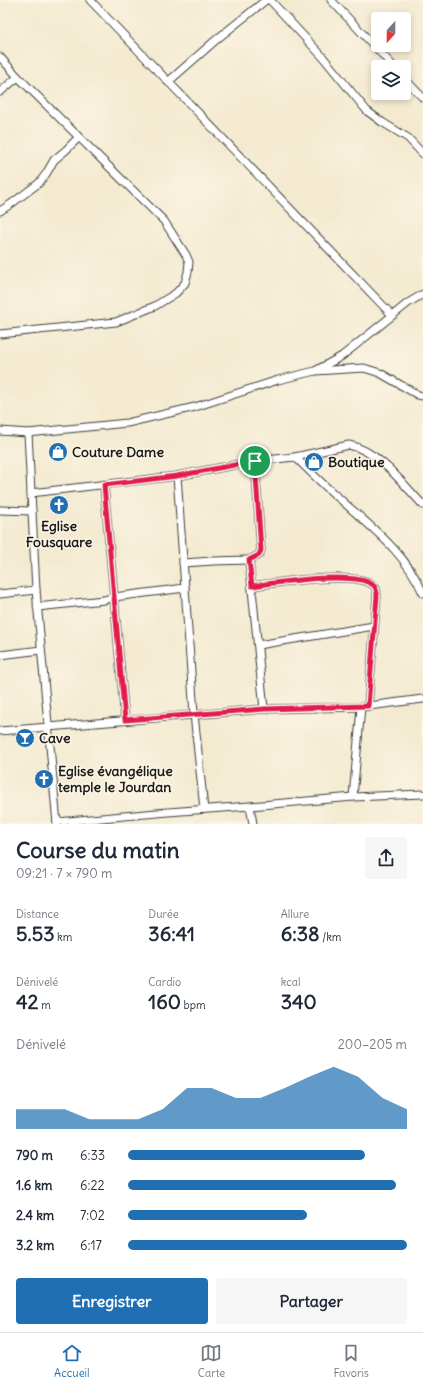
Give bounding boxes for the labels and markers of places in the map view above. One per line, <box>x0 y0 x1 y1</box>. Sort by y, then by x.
shop icon: Couture Dame <box>47 441 69 463</box>
place label: Couture Dame <box>72 443 164 461</box>
pin <box>238 444 272 478</box>
shop icon: Boutique <box>303 451 325 473</box>
place label: Boutique <box>328 453 385 471</box>
church icon: Eglise Fousquare <box>48 494 70 516</box>
place label: Eglise Fousquare <box>26 517 93 551</box>
bar icon: Cave <box>14 727 36 749</box>
place label: Cave <box>39 729 71 747</box>
place label: Eglise évangélique temple le Jourdan <box>58 762 173 796</box>
church icon: Eglise évangélique temple le Jourdan <box>33 768 55 790</box>

